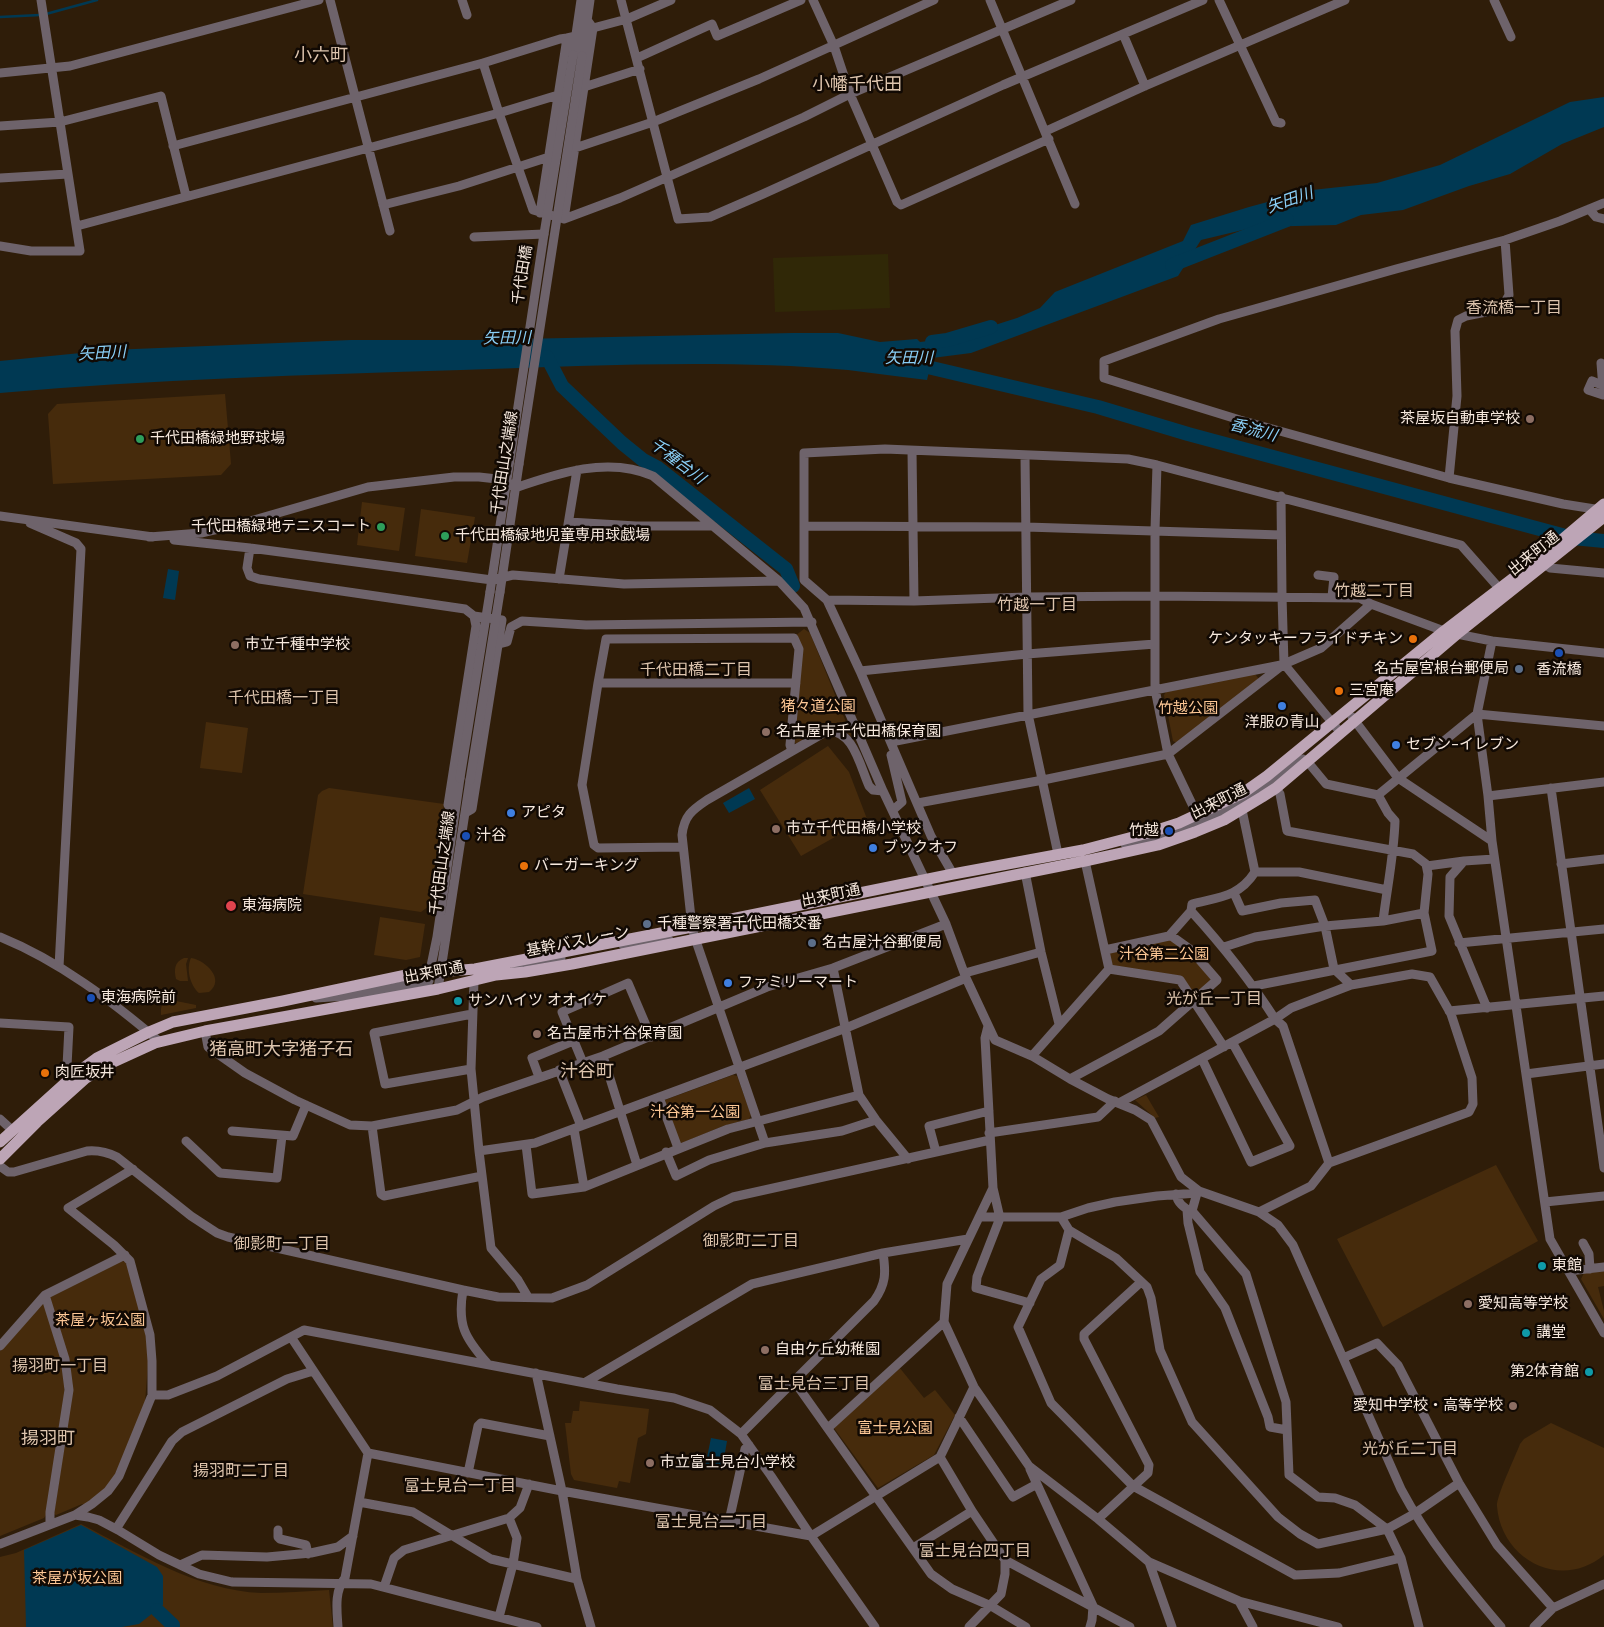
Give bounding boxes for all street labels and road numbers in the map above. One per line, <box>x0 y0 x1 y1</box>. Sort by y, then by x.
street label: 千代田橋 <box>509 244 537 306</box>
street label: 千代田山之端線 <box>488 410 522 516</box>
street label: 出来町通 <box>1505 528 1563 580</box>
street label: 出来町通 <box>1188 780 1250 824</box>
street label: 千代田山之端線 <box>427 810 459 916</box>
street label: 出来町通 <box>800 881 862 911</box>
street label: 基幹バスレーン <box>525 923 631 961</box>
street label: 出来町通 <box>403 958 465 988</box>

